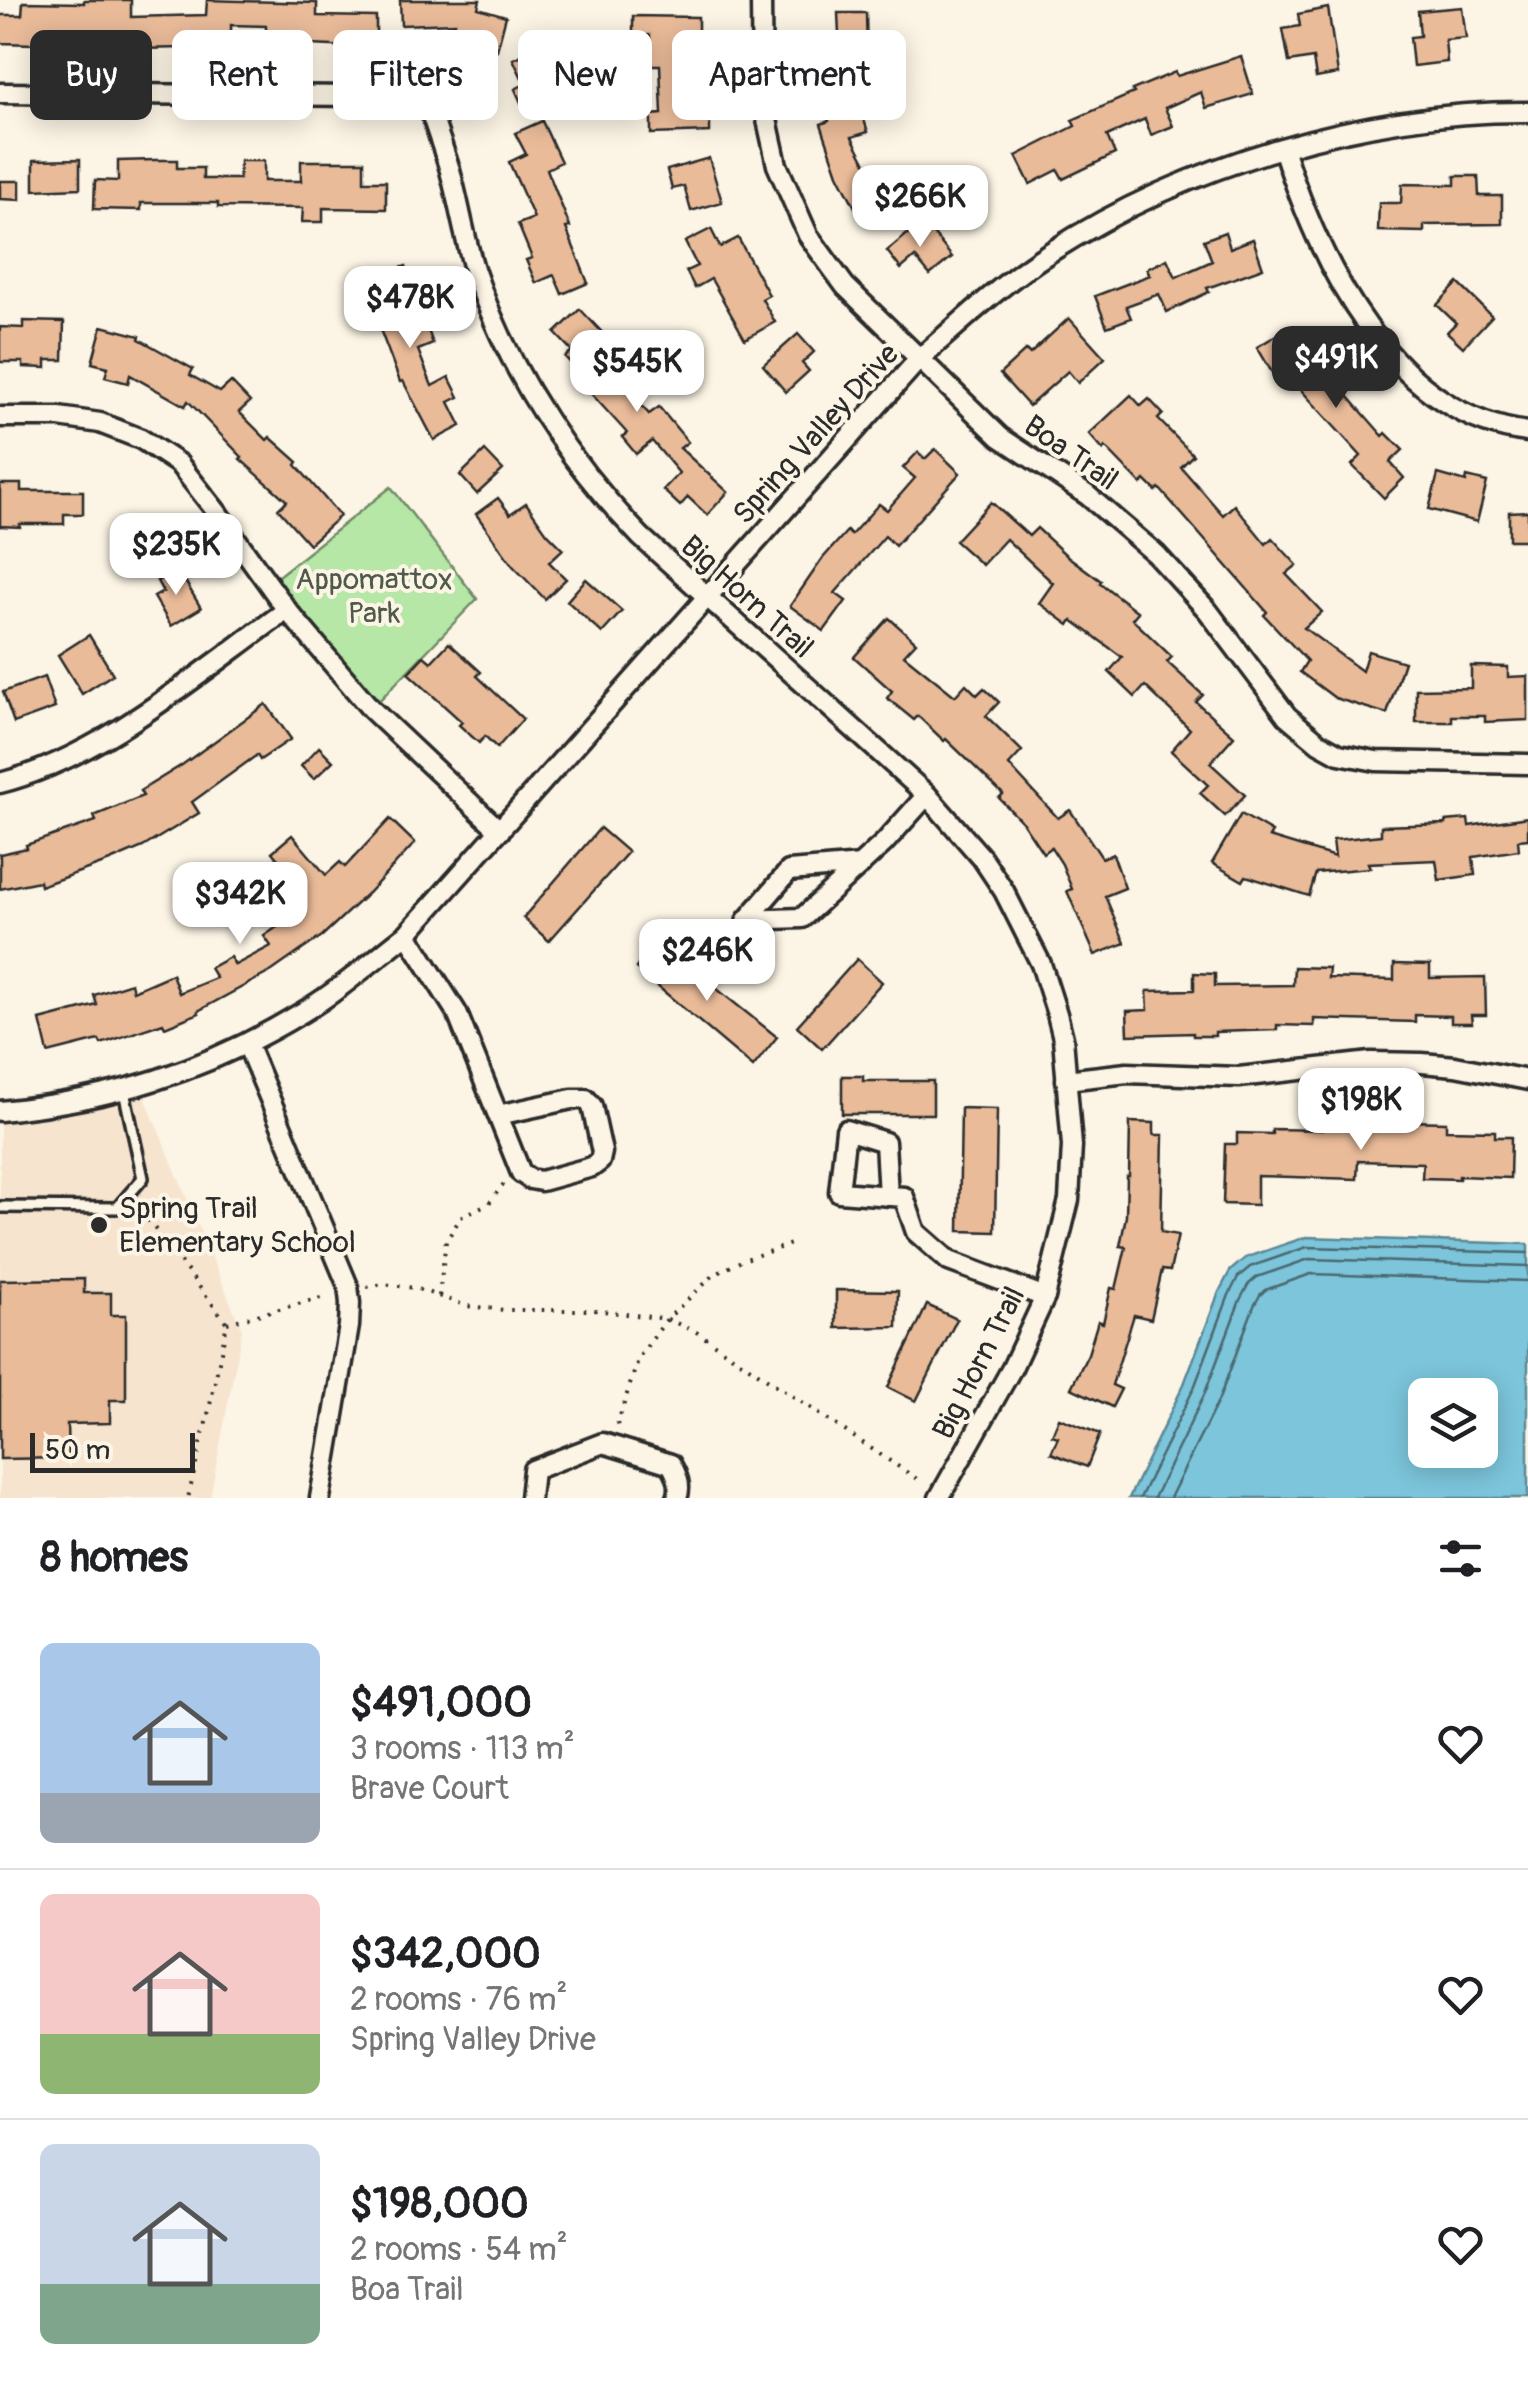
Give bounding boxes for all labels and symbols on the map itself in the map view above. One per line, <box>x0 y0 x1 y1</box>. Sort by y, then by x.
pin: $266K <box>850 165 990 250</box>
pin: $478K <box>340 266 480 351</box>
pin: $491K <box>1266 326 1406 411</box>
pin: $545K <box>567 330 707 415</box>
street label: Spring Valley Drive <box>725 336 907 532</box>
street label: Boa Trail <box>1017 407 1125 499</box>
pin: $235K <box>106 513 246 598</box>
street label: Big Horn Trail <box>673 528 821 666</box>
park label: Appomattox Park <box>295 561 453 632</box>
pin: $342K <box>170 862 310 947</box>
pin: $246K <box>637 919 777 1004</box>
pin: $198K <box>1291 1068 1431 1153</box>
place label: Spring Trail Elementary School <box>119 1190 356 1261</box>
marker: Spring Trail Elementary School <box>88 1214 110 1236</box>
street label: Big Horn Trail <box>925 1281 1033 1445</box>
scale bar <box>30 1428 195 1472</box>

